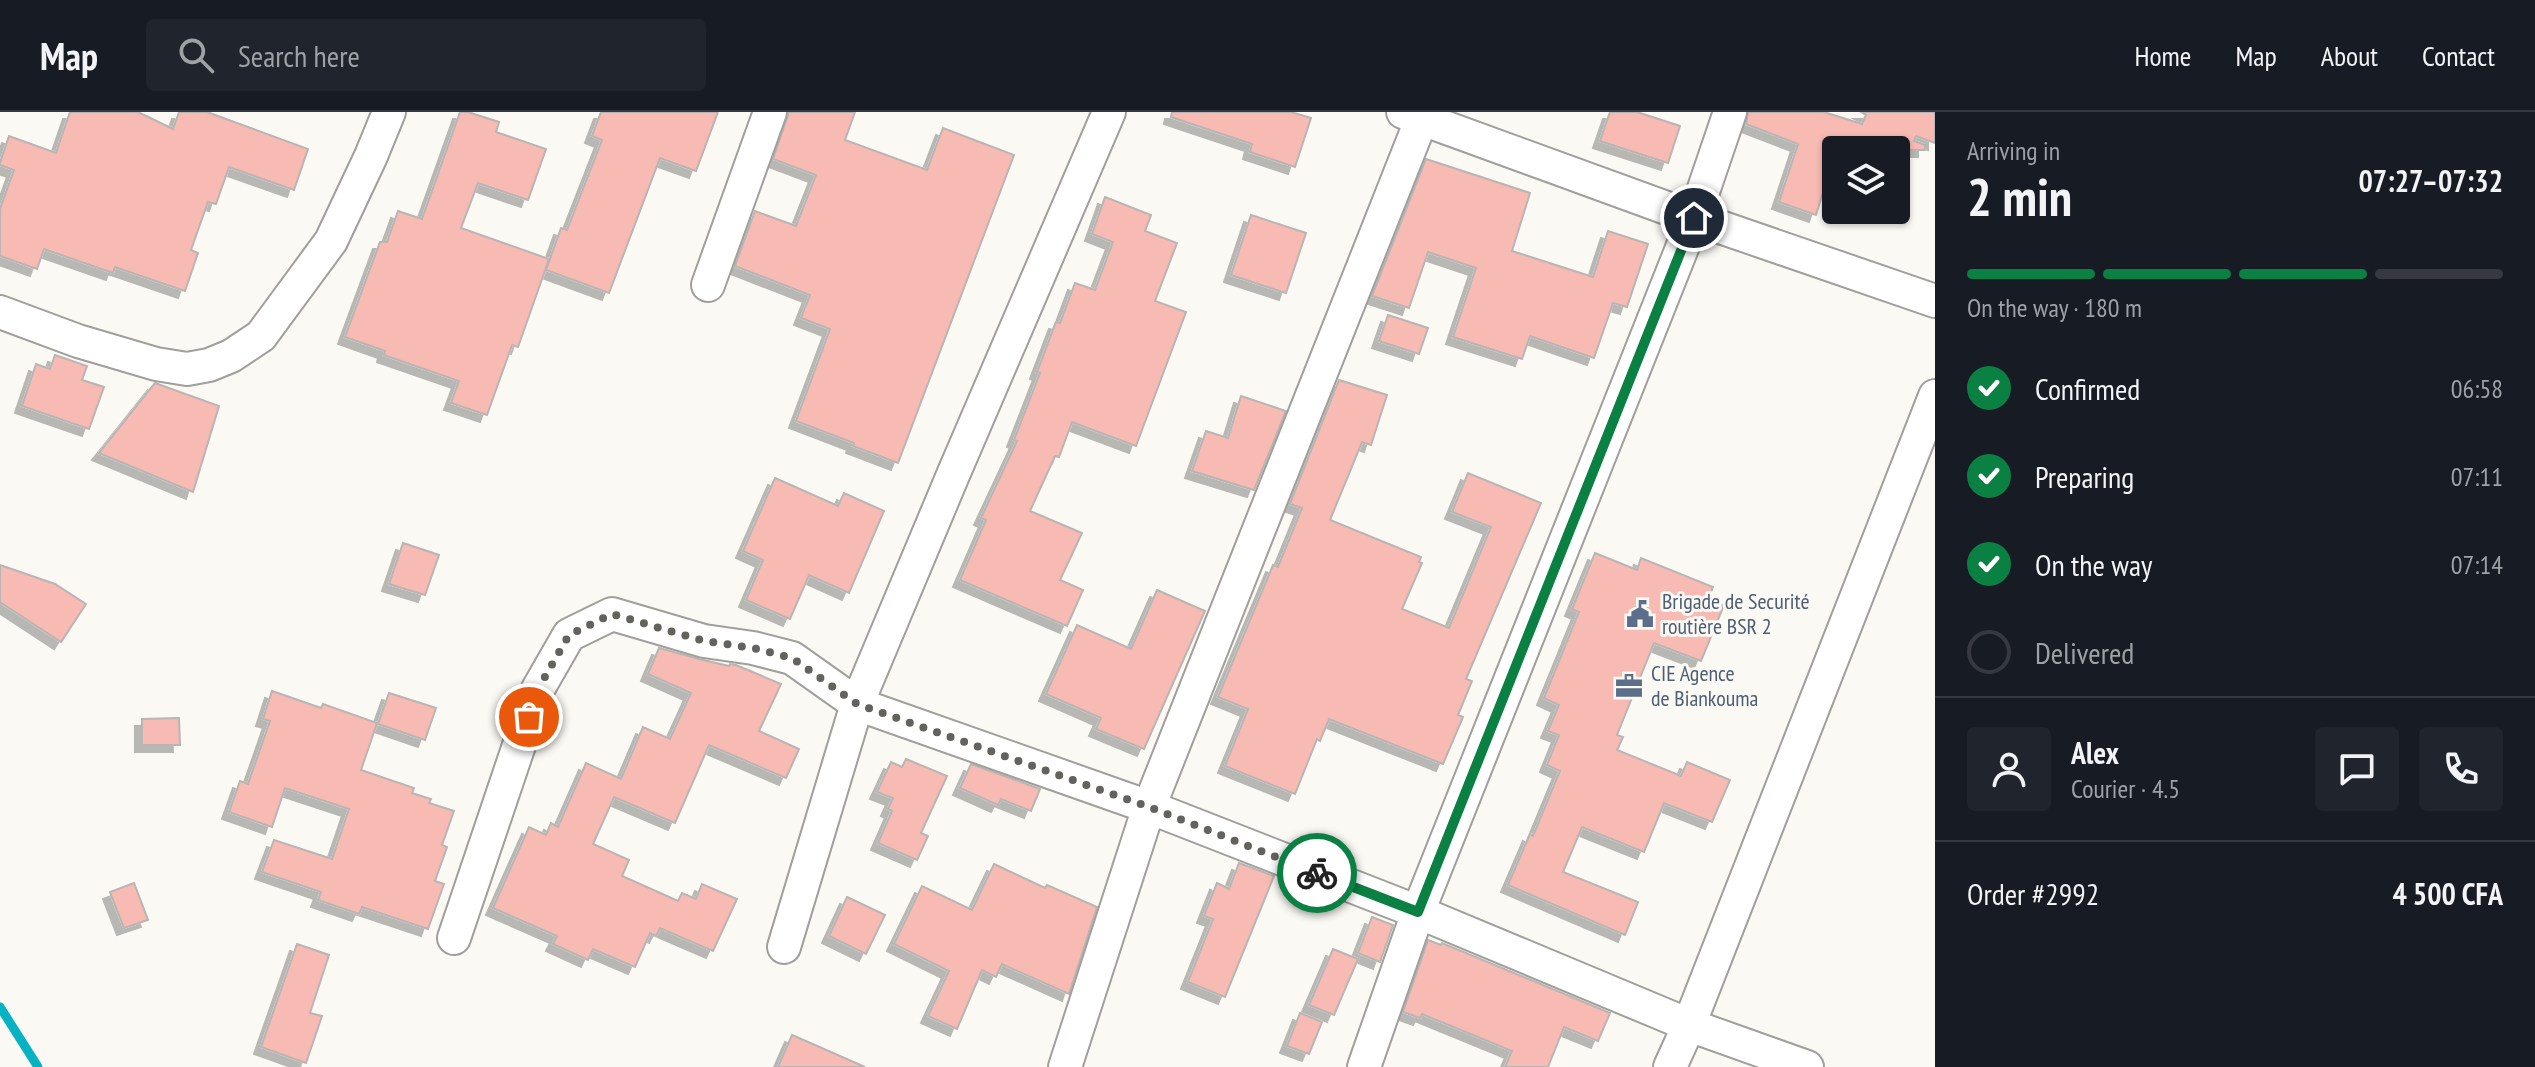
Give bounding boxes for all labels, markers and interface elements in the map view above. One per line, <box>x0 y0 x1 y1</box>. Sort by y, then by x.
search box <box>146 19 706 91</box>
text: Map <box>40 31 98 80</box>
icon: search <box>174 33 218 77</box>
text: Search here <box>238 36 360 75</box>
text: Home <box>2135 37 2191 74</box>
text: Map <box>2235 37 2277 74</box>
text: About <box>2321 37 2378 74</box>
text: Contact <box>2422 37 2495 74</box>
text: Arriving in <box>1967 134 2060 167</box>
map controls <box>1822 136 1910 224</box>
button: layers <box>1822 136 1910 224</box>
text: 07:27–07:32 <box>2359 161 2503 200</box>
text: 2 min <box>1967 163 2072 230</box>
pin <box>1660 184 1728 252</box>
icon: home <box>1672 196 1716 240</box>
text: On the way · 180 m <box>1967 291 2142 324</box>
icon: check <box>1967 366 2011 410</box>
text: Confirmed <box>2035 369 2140 408</box>
text: 06:58 <box>2451 372 2503 405</box>
icon: check <box>1967 454 2011 498</box>
text: Preparing <box>2035 457 2134 496</box>
text: 07:11 <box>2451 460 2503 493</box>
icon: check <box>1967 542 2011 586</box>
text: On the way <box>2035 545 2152 584</box>
text: 07:14 <box>2451 548 2503 581</box>
place label: Brigade de Securité routière BSR 2 <box>1662 587 1810 640</box>
public building icon: Brigade de Securité routière BSR 2 <box>1625 599 1655 629</box>
text: Delivered <box>2035 633 2134 672</box>
place label: CIE Agence de Biankouma <box>1651 659 1758 712</box>
office icon: CIE Agence de Biankouma <box>1614 671 1644 701</box>
pin <box>495 683 563 751</box>
icon: bag <box>507 695 551 739</box>
button: person <box>1967 727 2051 811</box>
button: chat <box>2315 727 2399 811</box>
button: phone <box>2419 727 2503 811</box>
text: Alex <box>2071 733 2119 772</box>
text: Courier · 4.5 <box>2071 772 2180 805</box>
courier <box>1277 833 1357 913</box>
icon: bike <box>1295 851 1339 895</box>
text: Order #2992 <box>1967 874 2099 913</box>
text: 4 500 CFA <box>2392 874 2503 913</box>

